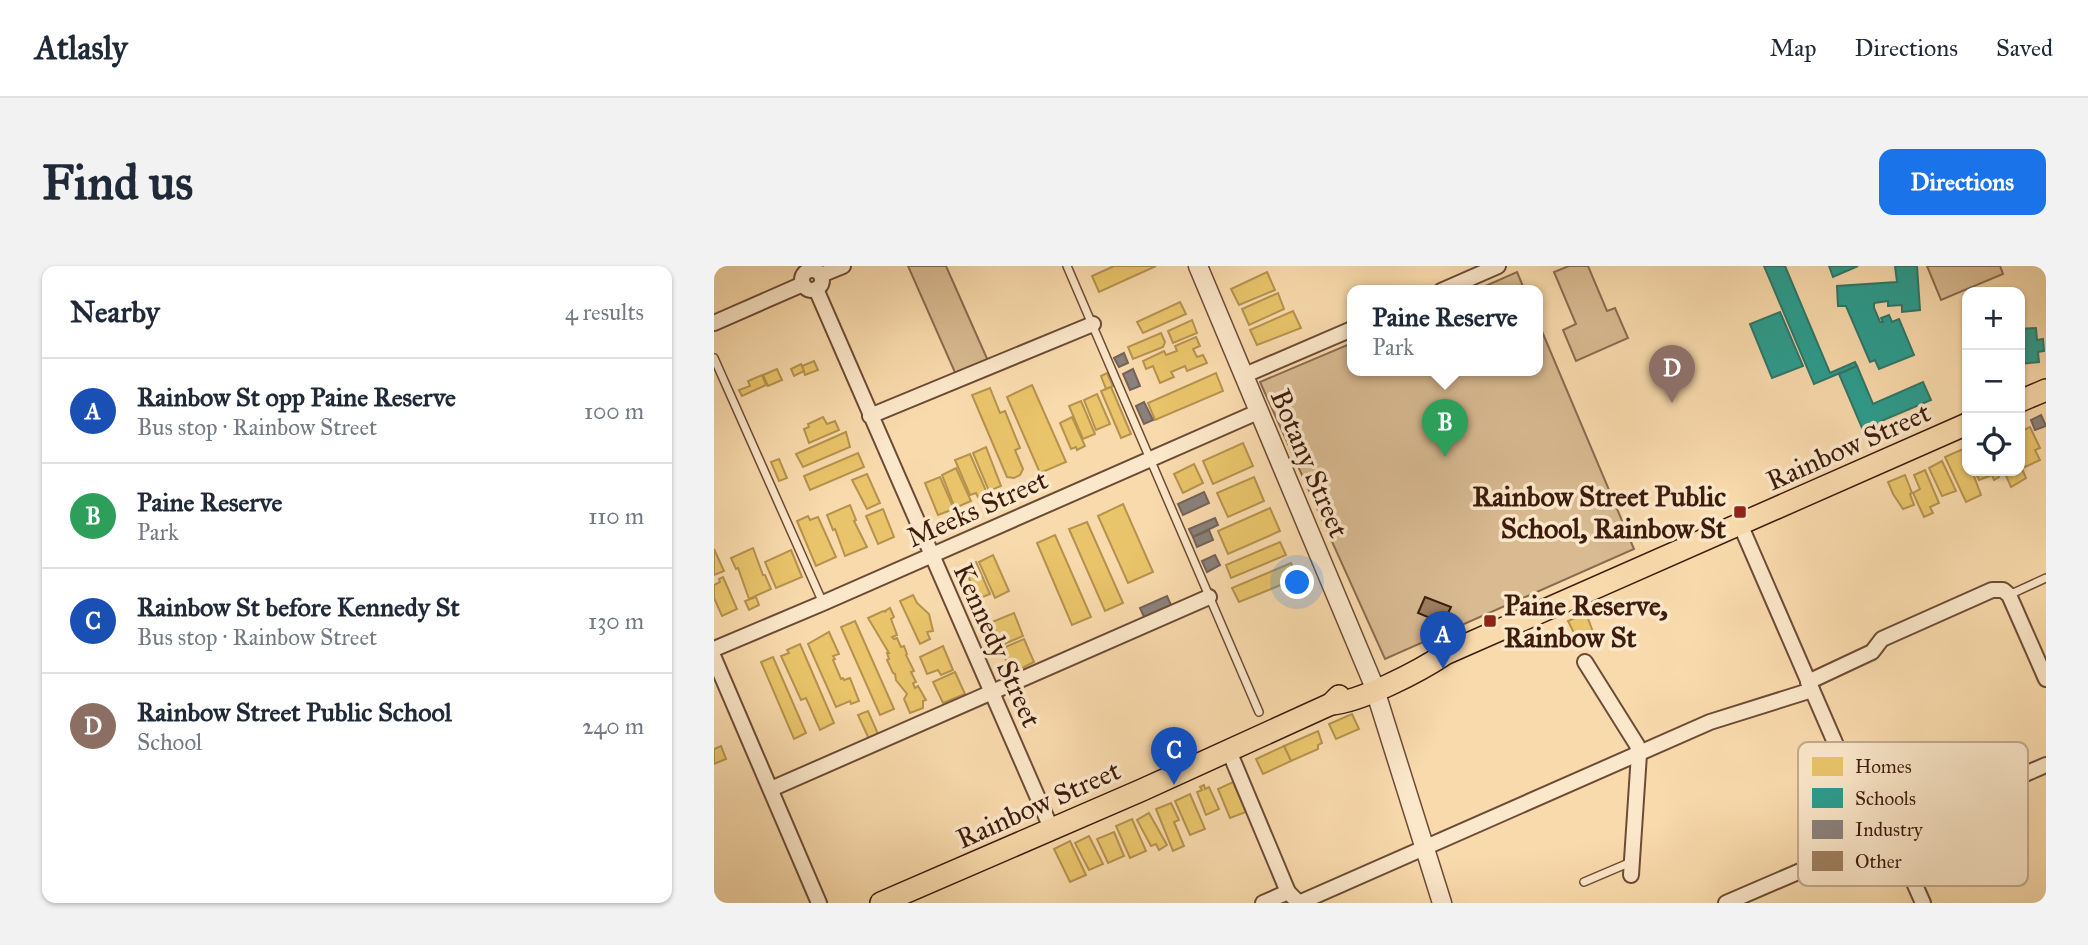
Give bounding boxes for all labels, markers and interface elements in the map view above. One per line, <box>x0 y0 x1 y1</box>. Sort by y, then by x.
text: Atlasly <box>35 28 127 68</box>
text: Map <box>1770 33 1817 63</box>
text: Directions <box>1855 33 1958 63</box>
text: Saved <box>1996 33 2053 63</box>
button: Directions <box>1879 149 2046 215</box>
text: Find us <box>42 153 193 212</box>
popup <box>1347 285 1543 376</box>
map controls <box>1962 287 2025 476</box>
button: + <box>1962 287 2025 350</box>
text: Nearby <box>70 294 160 330</box>
text: 4 results <box>565 298 644 326</box>
text: Paine Reserve <box>1372 301 1518 333</box>
text: Park <box>1372 333 1414 361</box>
pin: D <box>1649 345 1695 403</box>
button: − <box>1962 350 2025 413</box>
text: Rainbow St opp Paine Reserve <box>137 381 456 413</box>
street label: Botany Street <box>1263 384 1357 543</box>
street label: Rainbow Street <box>1761 395 1936 498</box>
text: A <box>85 397 101 425</box>
text: 100 m <box>584 397 644 425</box>
pin: B <box>1422 399 1468 457</box>
text: Bus stop · Rainbow Street <box>137 413 377 441</box>
button: locate <box>1962 413 2025 476</box>
street label: Meeks Street <box>901 462 1053 555</box>
place label: Rainbow Street Public School, Rainbow St <box>1473 479 1726 546</box>
text: Paine Reserve <box>137 486 282 518</box>
text: B <box>85 502 101 530</box>
text: 110 m <box>588 502 644 530</box>
marker: Rainbow Street Public School, Rainbow St <box>1732 504 1748 520</box>
text: Park <box>137 518 179 546</box>
street label: Kennedy Street <box>946 558 1049 733</box>
your location <box>1280 565 1314 599</box>
place label: Paine Reserve, Rainbow St <box>1504 588 1668 655</box>
text: Rainbow St before Kennedy St <box>137 591 460 623</box>
text: C <box>85 607 101 635</box>
text: 130 m <box>588 607 644 635</box>
pin: A <box>1420 611 1466 669</box>
marker: Paine Reserve, Rainbow St <box>1482 613 1498 629</box>
text: Bus stop · Rainbow Street <box>137 623 377 651</box>
text: Rainbow Street Public School <box>137 696 452 728</box>
text: D <box>84 712 102 740</box>
text: 240 m <box>582 712 644 740</box>
pin: C <box>1151 727 1197 785</box>
text: School <box>137 728 202 756</box>
legend <box>1798 742 2028 886</box>
street label: Rainbow Street <box>951 753 1126 856</box>
text: Homes <box>1855 755 1912 778</box>
text: Schools <box>1855 787 1916 810</box>
text: Industry <box>1855 818 1924 841</box>
text: Other <box>1855 850 1903 873</box>

